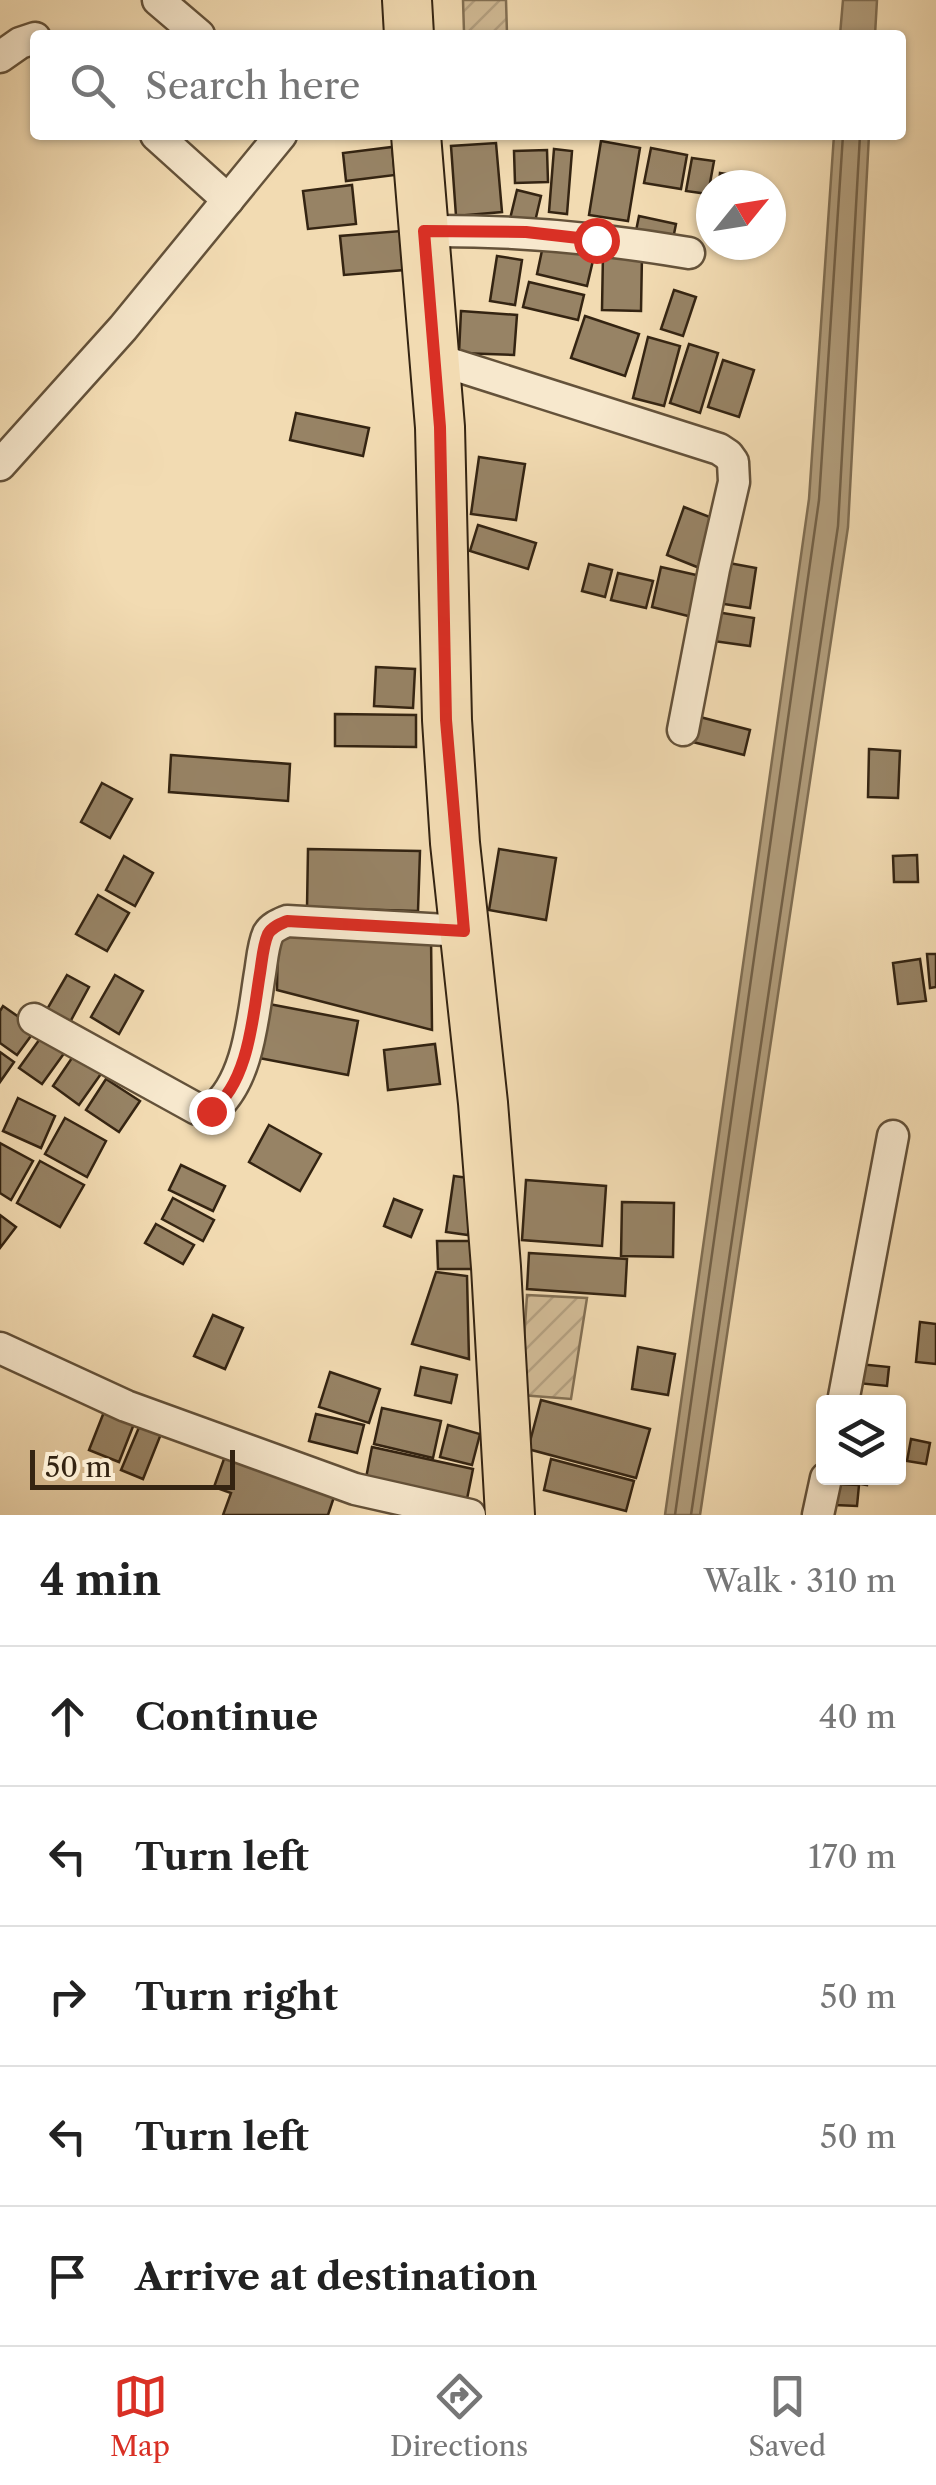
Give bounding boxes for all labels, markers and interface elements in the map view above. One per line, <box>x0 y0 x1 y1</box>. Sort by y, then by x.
search box <box>30 30 906 140</box>
icon: search <box>65 58 120 113</box>
text: Search here <box>145 62 360 109</box>
north arrow <box>696 170 786 260</box>
route start <box>574 218 620 264</box>
route end <box>189 1089 235 1135</box>
map controls <box>816 1395 906 1485</box>
button: layers <box>816 1395 906 1485</box>
scale bar <box>30 1445 235 1490</box>
text: 50 m <box>45 1450 112 1484</box>
text: 4 min <box>40 1554 161 1606</box>
text: Walk · 310 m <box>704 1561 896 1600</box>
icon: ahead <box>40 1689 95 1744</box>
text: Continue <box>135 1693 318 1740</box>
text: 40 m <box>819 1697 896 1736</box>
icon: left <box>40 1829 95 1884</box>
text: Turn left <box>135 1833 309 1880</box>
text: 170 m <box>808 1837 896 1876</box>
icon: right <box>40 1969 95 2024</box>
text: Turn right <box>135 1973 338 2020</box>
text: 50 m <box>820 1977 896 2016</box>
icon: left <box>40 2109 95 2164</box>
text: Turn left <box>135 2113 309 2160</box>
text: 50 m <box>820 2117 896 2156</box>
icon: arrive <box>40 2249 95 2304</box>
text: Arrive at destination <box>135 2253 538 2300</box>
tab: Map <box>110 2369 170 2463</box>
tab: Directions <box>390 2369 528 2463</box>
tab: Saved <box>748 2369 826 2463</box>

